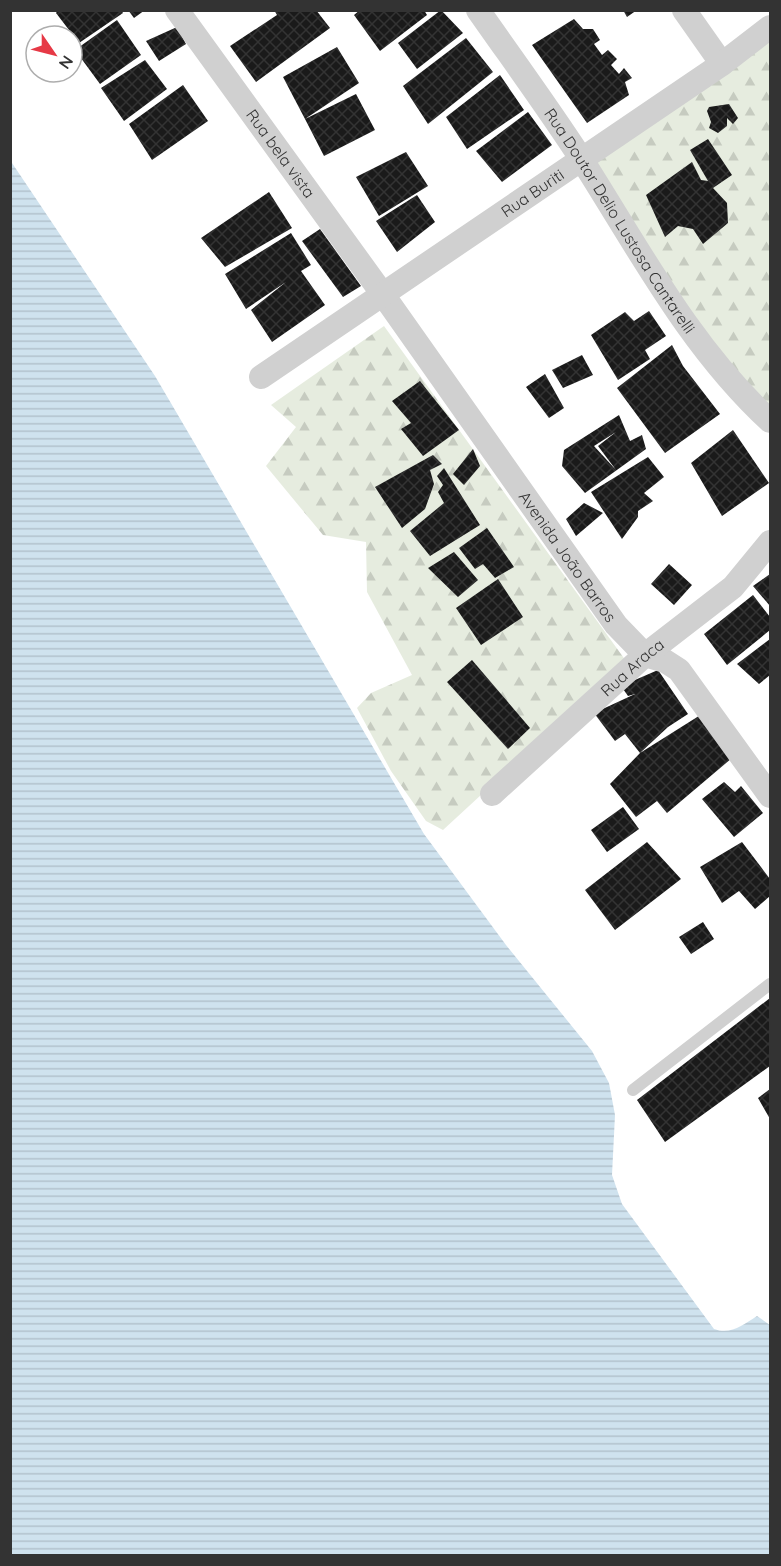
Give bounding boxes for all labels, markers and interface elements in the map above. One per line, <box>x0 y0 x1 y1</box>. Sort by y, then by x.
north arrow <box>24 24 84 84</box>
text: N <box>55 52 78 73</box>
street label: Rua Doutor Delio Lustosa Cantarelli <box>540 104 700 337</box>
street label: Rua bela vista <box>242 105 320 202</box>
street label: Rua Buriti <box>497 164 568 221</box>
street label: Avenida João Barros <box>515 487 621 626</box>
street label: Rua Araca <box>596 634 668 700</box>

